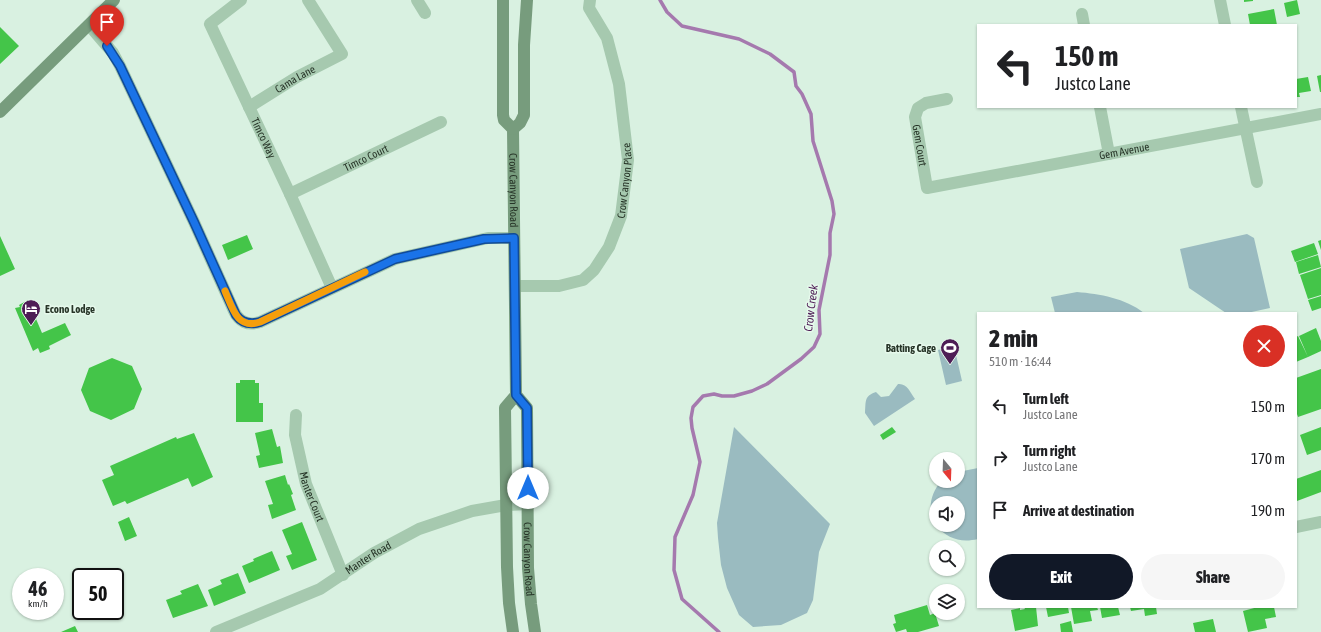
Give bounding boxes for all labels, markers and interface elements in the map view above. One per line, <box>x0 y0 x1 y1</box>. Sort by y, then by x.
pin <box>90 5 124 46</box>
icon: arrive <box>96 11 118 33</box>
icon: left <box>989 40 1041 92</box>
text: 150 m <box>1055 40 1118 72</box>
street label: Cama Lane <box>273 63 317 95</box>
text: Justco Lane <box>1055 73 1131 94</box>
street label: Timco Way <box>249 116 278 160</box>
street label: Gem Court <box>910 124 929 167</box>
street label: Gem Avenue <box>1098 140 1150 162</box>
street label: Timco Court <box>342 142 390 174</box>
street label: Crow Canyon Place <box>615 142 634 219</box>
street label: Crow Canyon Road <box>507 153 520 227</box>
water label: Crow Creek <box>801 283 821 332</box>
hotel icon: Econo Lodge <box>20 298 42 326</box>
place label: Econo Lodge <box>45 303 95 315</box>
text: 2 min <box>989 325 1038 352</box>
button: close <box>1243 325 1285 367</box>
sports icon: Batting Cage <box>939 337 961 365</box>
place label: Batting Cage <box>886 342 936 354</box>
text: 510 m · 16:44 <box>989 354 1052 369</box>
text: Turn left <box>1023 390 1069 407</box>
icon: left <box>989 395 1011 417</box>
text: 150 m <box>1251 398 1285 415</box>
text: Justco Lane <box>1023 407 1078 422</box>
text: Turn right <box>1023 442 1076 459</box>
icon: right <box>989 447 1011 469</box>
text: 170 m <box>1251 450 1285 467</box>
north arrow <box>929 452 965 488</box>
map controls <box>929 452 965 620</box>
text: Justco Lane <box>1023 459 1078 474</box>
position arrow <box>507 467 549 509</box>
street label: Manter Court <box>297 471 327 523</box>
button: sound <box>929 496 965 532</box>
icon: arrive <box>989 499 1011 521</box>
text: Arrive at destination <box>1023 502 1134 519</box>
text: 190 m <box>1251 502 1285 519</box>
street label: Crow Canyon Road <box>522 522 536 597</box>
street label: Manter Road <box>343 539 393 576</box>
button: search <box>929 540 965 576</box>
button: Exit <box>989 554 1133 600</box>
button: Share <box>1141 554 1285 600</box>
speed limit sign: 50 <box>72 568 124 620</box>
text: 46 <box>29 577 47 600</box>
button: layers <box>929 584 965 620</box>
text: km/h <box>28 598 48 609</box>

